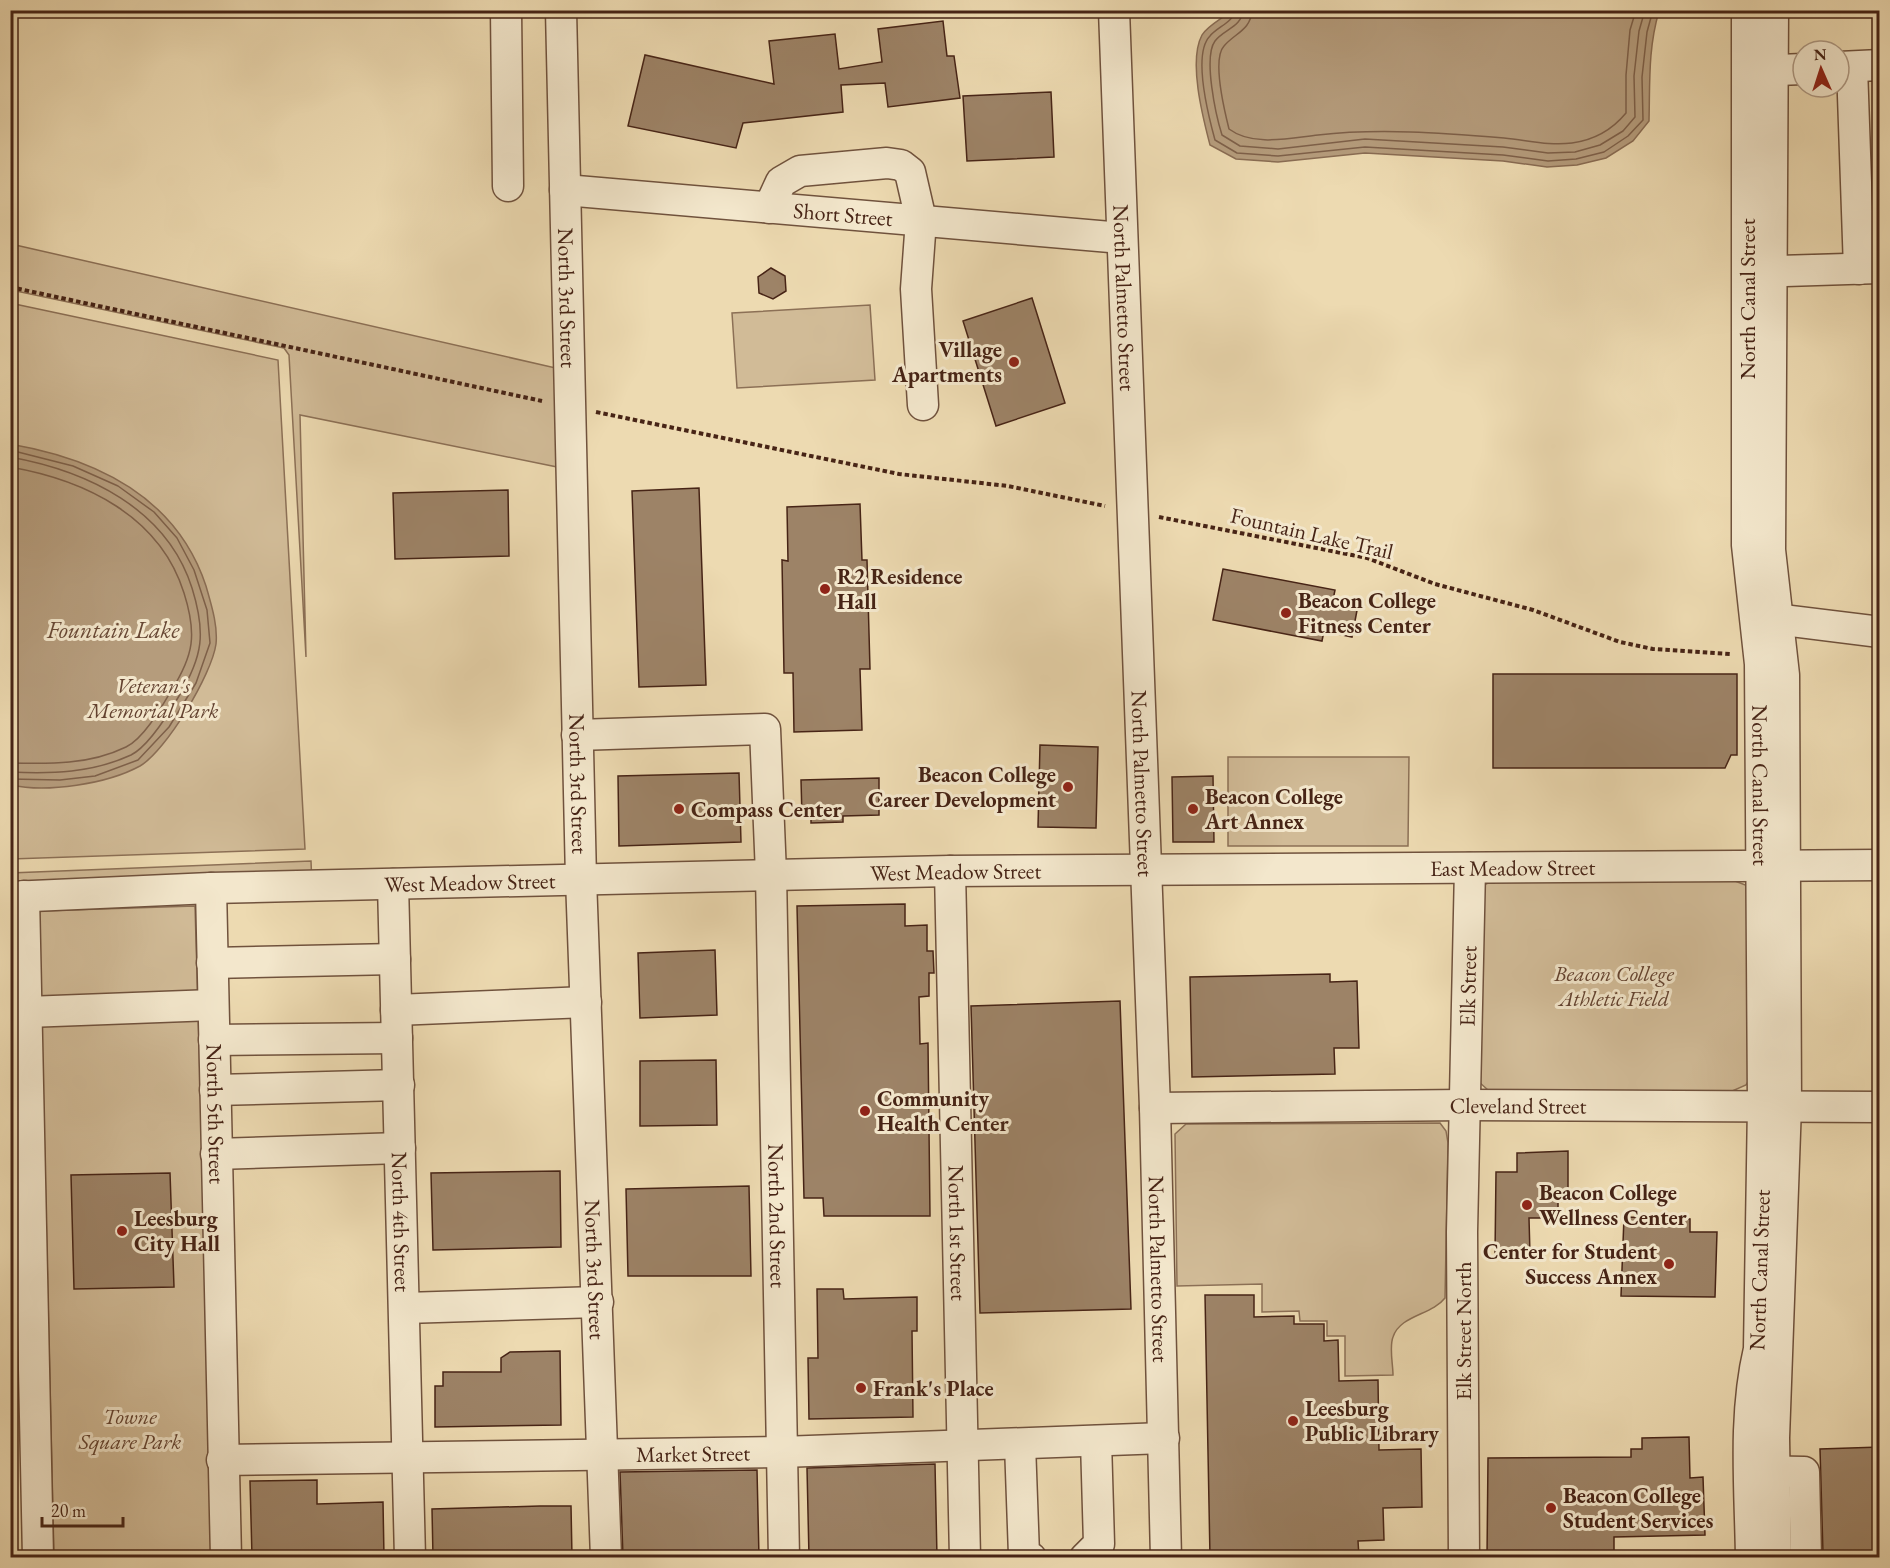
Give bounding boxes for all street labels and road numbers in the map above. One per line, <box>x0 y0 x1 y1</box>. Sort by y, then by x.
street label: Short Street <box>792 196 894 233</box>
street label: North Palmetto Street <box>1106 204 1142 392</box>
street label: North Canal Street <box>1733 218 1762 380</box>
street label: North 3rd Street <box>551 228 583 368</box>
street label: Fountain Lake Trail <box>1228 501 1396 566</box>
street label: North Palmetto Street <box>1124 690 1160 877</box>
street label: North Canal Street <box>1745 705 1775 866</box>
street label: North 3rd Street <box>562 713 594 854</box>
street label: East Meadow Street <box>1430 853 1595 883</box>
street label: West Meadow Street <box>870 856 1041 888</box>
street label: West Meadow Street <box>384 866 556 899</box>
street label: Elk Street <box>1453 945 1483 1027</box>
street label: North 5th Street <box>199 1044 232 1184</box>
street label: Cleveland Street <box>1449 1091 1587 1121</box>
street label: North 2nd Street <box>761 1143 793 1288</box>
street label: North 4th Street <box>385 1152 417 1292</box>
street label: North 1st Street <box>941 1165 973 1301</box>
street label: North Palmetto Street <box>1142 1176 1175 1363</box>
street label: North Canal Street <box>1742 1189 1777 1351</box>
street label: North 3rd Street <box>578 1199 612 1340</box>
street label: Elk Street North <box>1449 1261 1478 1401</box>
street label: Market Street <box>636 1438 750 1469</box>

